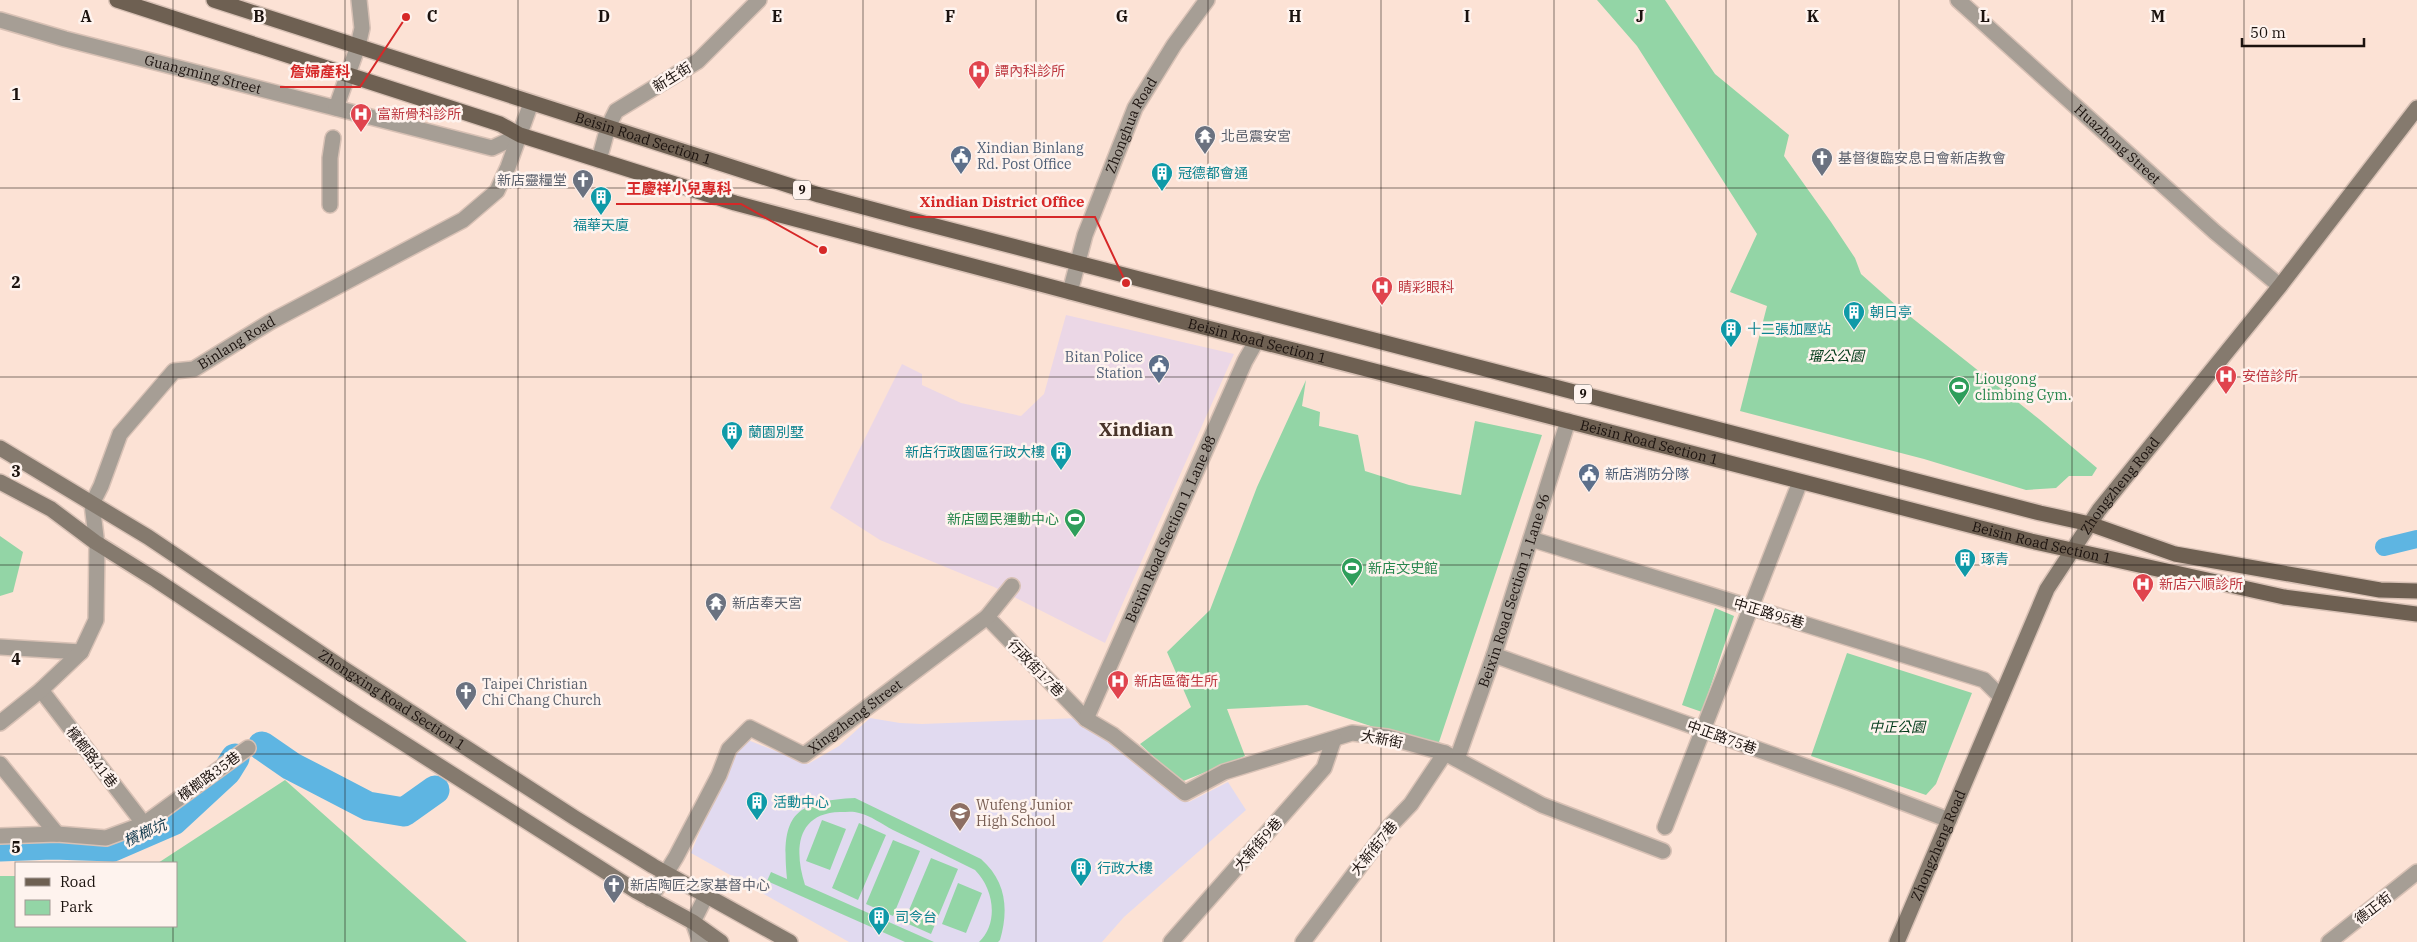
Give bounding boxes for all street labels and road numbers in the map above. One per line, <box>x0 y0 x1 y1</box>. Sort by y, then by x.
street label: Guangming Street <box>143 51 263 98</box>
street label: 新生街 <box>649 58 695 96</box>
street label: Zhonghua Road <box>1101 73 1161 176</box>
street label: Huazhong Street <box>2071 100 2165 188</box>
street label: Beisin Road Section 1 <box>573 108 714 169</box>
road number: 9 <box>793 180 811 200</box>
street label: Binlang Road <box>194 312 279 373</box>
street label: Beisin Road Section 1 <box>1186 314 1328 367</box>
road number: 9 <box>1574 384 1592 404</box>
street label: Beisin Road Section 1 <box>1578 416 1720 469</box>
street label: Beixin Road Section 1, Lane 88 <box>1121 433 1220 625</box>
street label: Zhongzheng Road <box>2076 433 2164 538</box>
street label: Beixin Road Section 1, Lane 96 <box>1474 491 1554 690</box>
street label: Beisin Road Section 1 <box>1970 517 2113 567</box>
street label: 中正路95巷 <box>1732 594 1806 632</box>
street label: 行政街17巷 <box>1004 636 1068 700</box>
street label: Zhongxing Road Section 1 <box>315 645 469 754</box>
street label: Xingzheng Street <box>805 675 906 758</box>
street label: 中正路75巷 <box>1685 716 1759 758</box>
street label: 檳榔路41巷 <box>62 723 122 791</box>
street label: 大新街 <box>1360 726 1404 752</box>
street label: 檳榔路35巷 <box>174 747 244 805</box>
street label: Zhongzheng Road <box>1907 787 1970 904</box>
street label: 大新街9巷 <box>1230 814 1286 874</box>
street label: 大新街7巷 <box>1347 817 1401 879</box>
street label: 德正街 <box>2351 888 2395 928</box>

